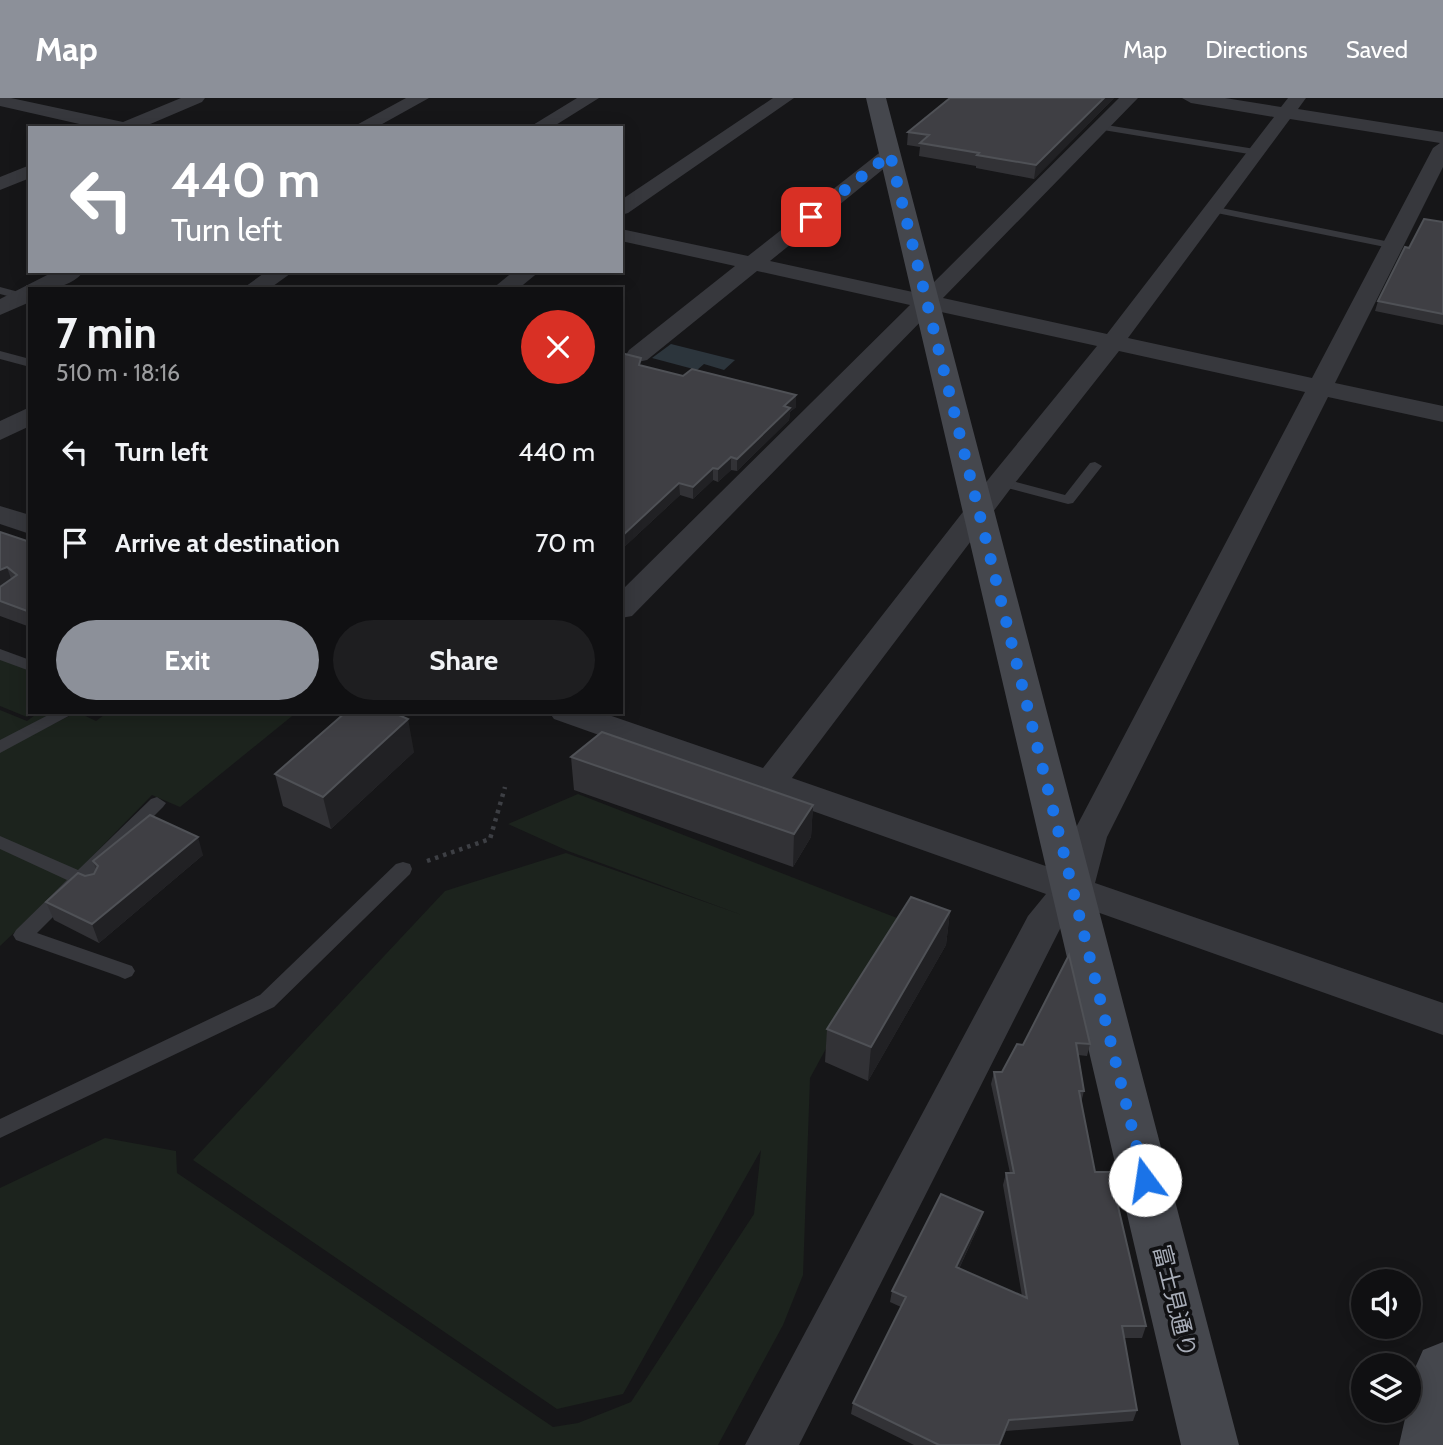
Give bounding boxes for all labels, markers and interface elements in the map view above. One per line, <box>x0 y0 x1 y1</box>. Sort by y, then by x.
text: Map <box>35 29 98 69</box>
text: Map <box>1123 35 1167 64</box>
text: Directions <box>1205 35 1308 64</box>
text: Saved <box>1346 35 1408 64</box>
text: 440 m <box>171 150 320 209</box>
icon: left <box>56 154 147 245</box>
pin <box>781 187 841 247</box>
icon: arrive <box>792 198 830 236</box>
text: Turn left <box>171 210 282 249</box>
text: 7 min <box>56 307 157 359</box>
button: close <box>521 310 595 384</box>
text: 510 m · 18:16 <box>56 359 180 387</box>
icon: left <box>56 433 94 471</box>
text: Turn left <box>115 436 208 468</box>
text: 440 m <box>518 436 595 468</box>
icon: arrive <box>56 524 94 562</box>
text: Arrive at destination <box>115 527 340 559</box>
text: 70 m <box>535 527 595 559</box>
button: Exit <box>56 620 319 700</box>
button: Share <box>333 620 595 700</box>
position arrow <box>1108 1143 1182 1217</box>
street label: 富士見通り <box>1148 1242 1202 1360</box>
map controls <box>1351 1269 1421 1423</box>
button: sound <box>1351 1269 1421 1339</box>
button: layers <box>1351 1353 1421 1423</box>

